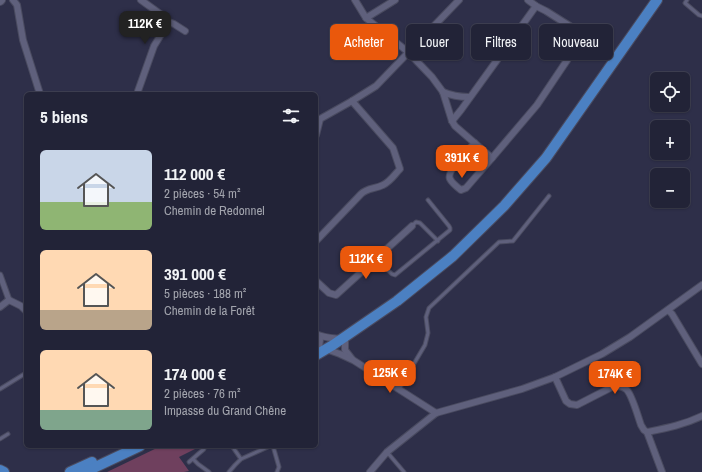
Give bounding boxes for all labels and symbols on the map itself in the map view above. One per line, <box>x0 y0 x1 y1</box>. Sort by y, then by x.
pin: 112K € <box>112 11 178 45</box>
pin: 391K € <box>429 145 495 179</box>
pin: 112K € <box>333 246 399 280</box>
pin: 125K € <box>357 360 423 394</box>
pin: 174K € <box>582 361 648 395</box>

